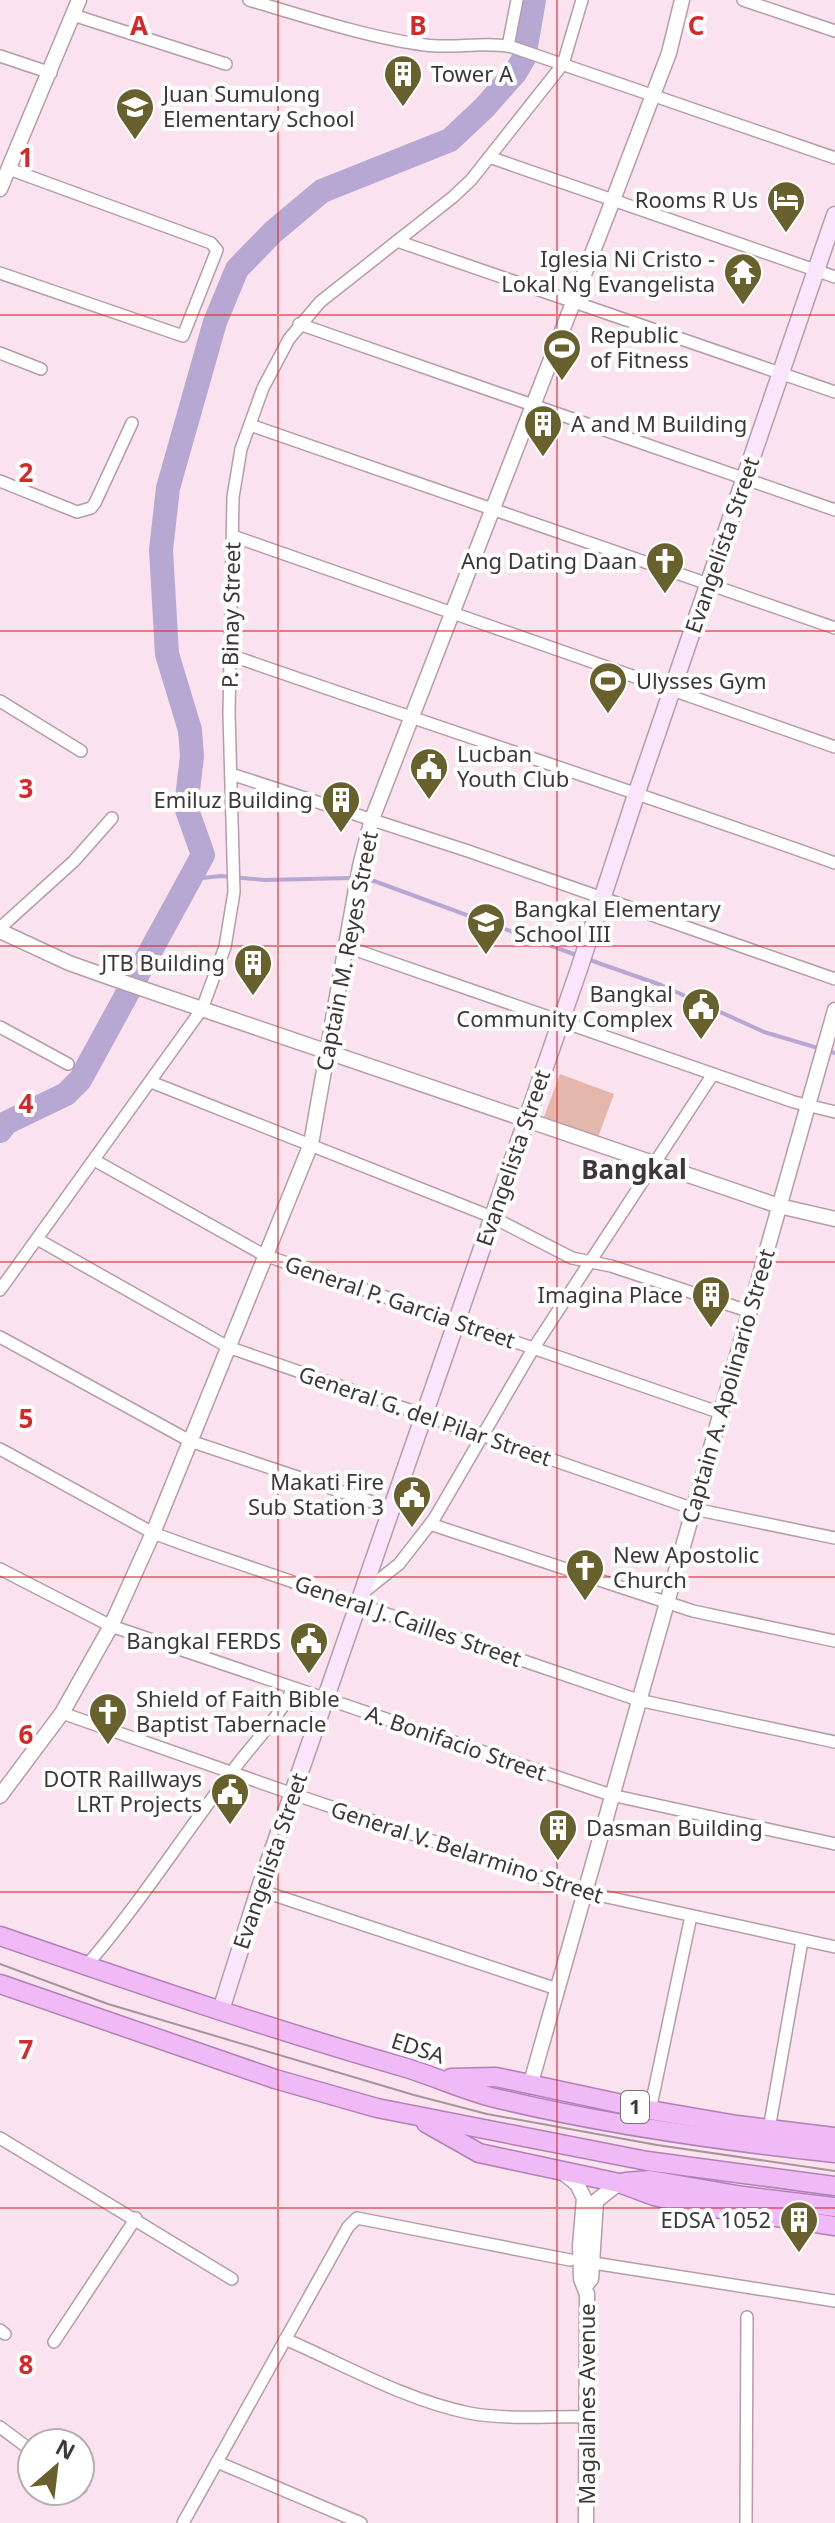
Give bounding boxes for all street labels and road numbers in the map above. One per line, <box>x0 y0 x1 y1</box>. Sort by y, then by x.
street label: Evangelista Street <box>677 452 765 637</box>
street label: P. Binay Street <box>214 542 246 688</box>
street label: Captain M. Reyes Street <box>308 828 384 1073</box>
street label: Evangelista Street <box>468 1065 556 1250</box>
street label: Captain A. Apolinario Street <box>673 1245 781 1526</box>
street label: General P. Garcia Street <box>281 1248 519 1355</box>
street label: General G. del Pilar Street <box>295 1358 556 1472</box>
street label: General J. Cailles Street <box>291 1567 526 1673</box>
street label: A. Bonifacio Street <box>362 1697 551 1787</box>
street label: Evangelista Street <box>225 1768 313 1953</box>
street label: General V. Belarmino Street <box>327 1793 607 1909</box>
street label: EDSA <box>388 2024 450 2070</box>
road number: 1 <box>621 2091 649 2123</box>
street label: Magallanes Avenue <box>571 2303 601 2505</box>

